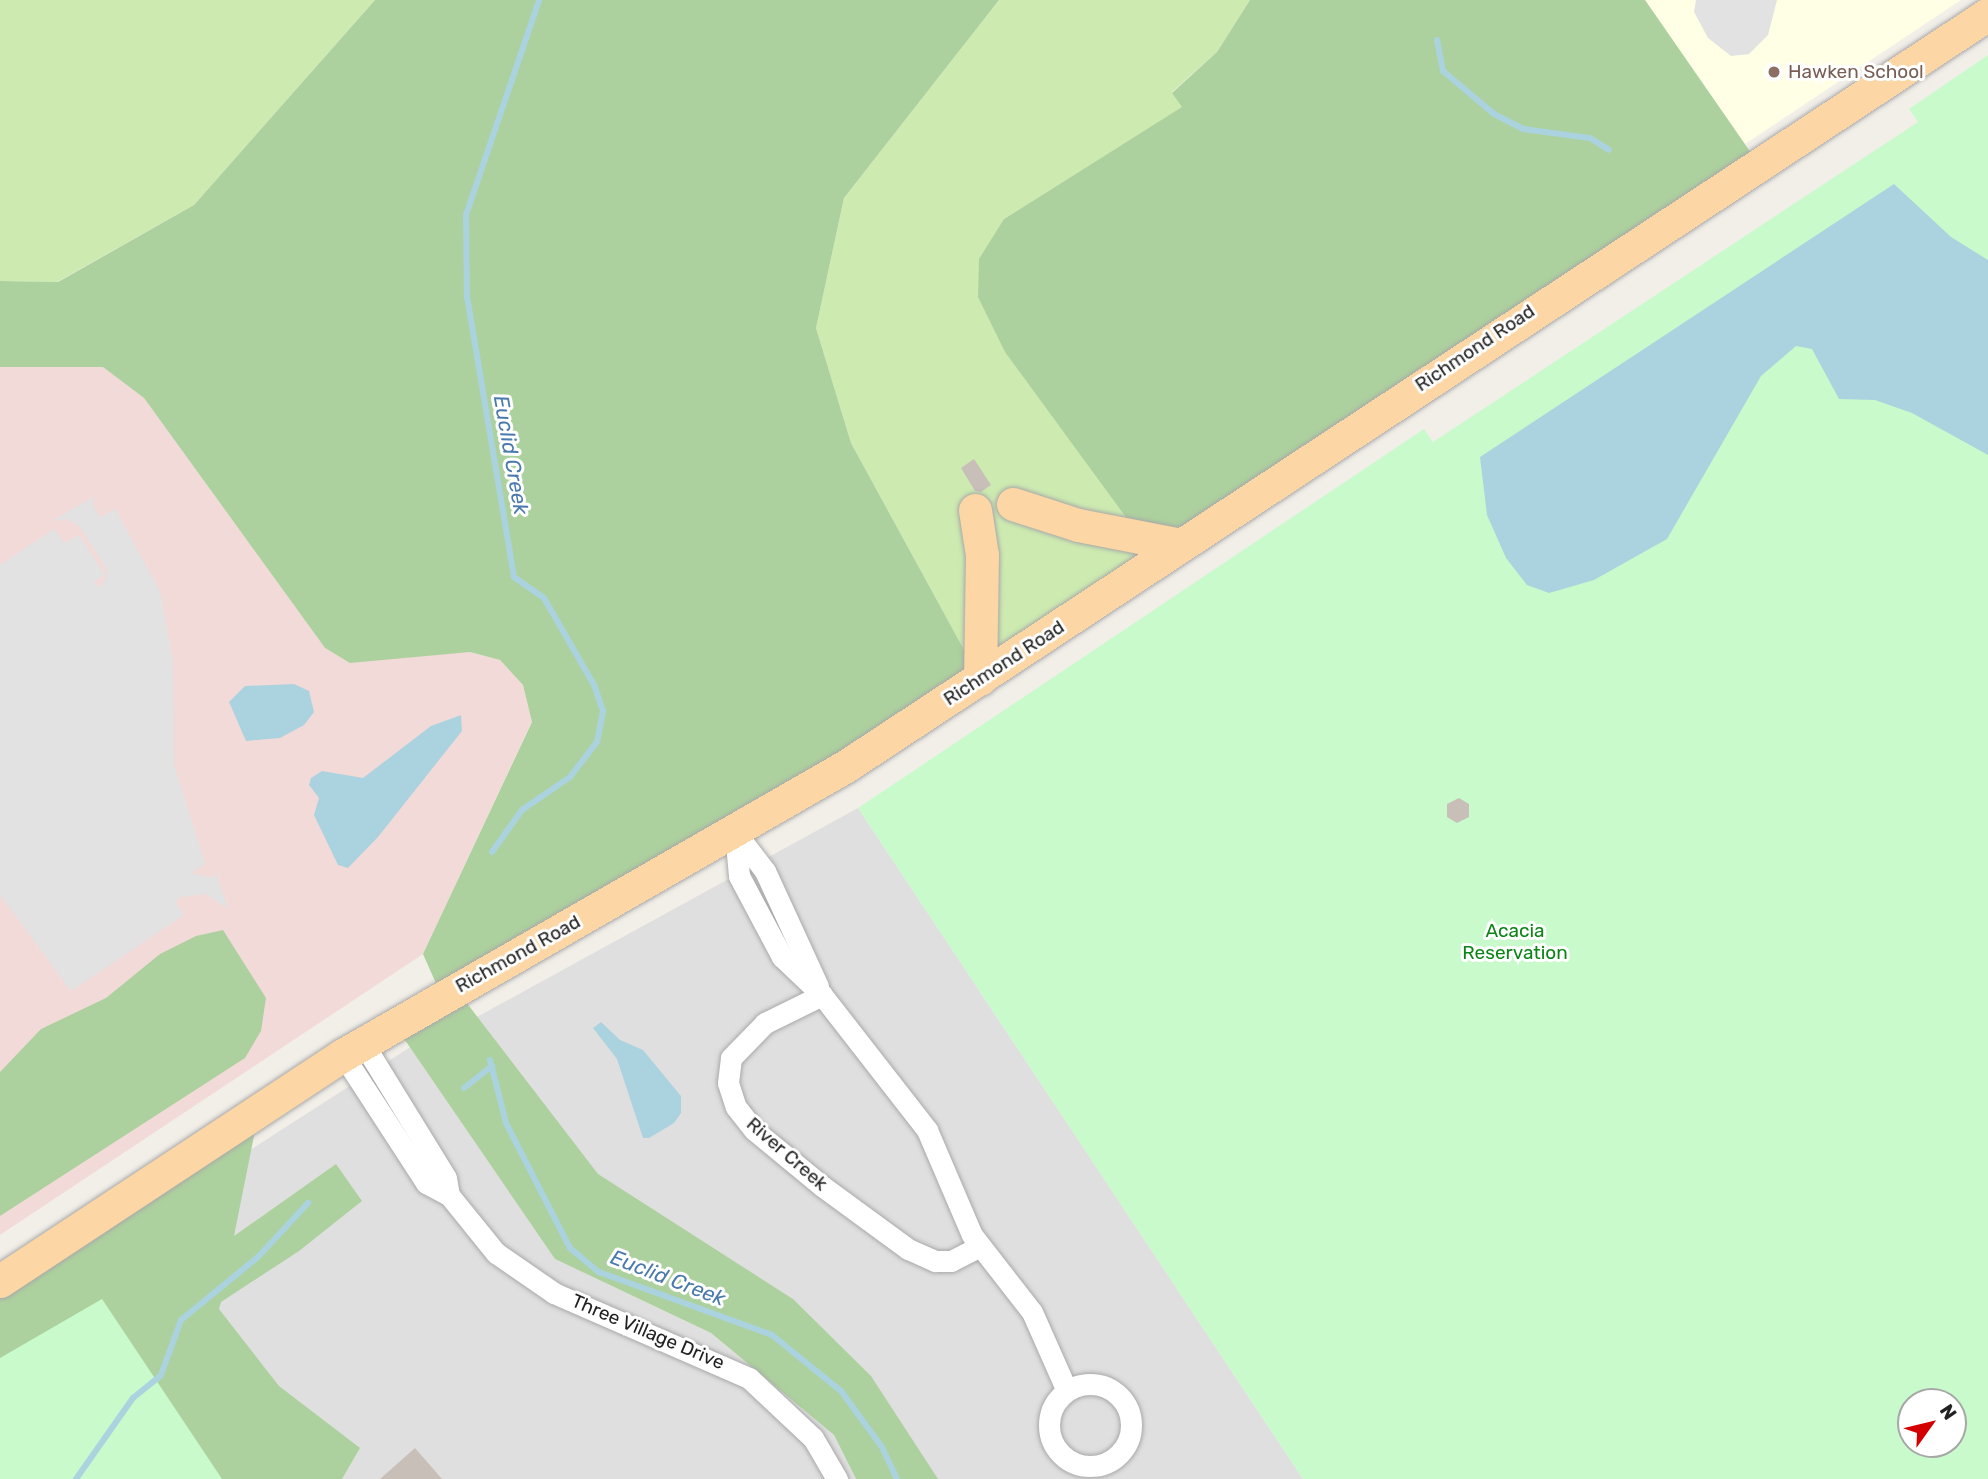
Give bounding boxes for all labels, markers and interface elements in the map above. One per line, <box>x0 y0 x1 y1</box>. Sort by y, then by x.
place label: Hawken School <box>1788 61 1924 83</box>
marker: Hawken School <box>1766 64 1782 80</box>
street label: Richmond Road <box>1411 300 1539 396</box>
water label: Euclid Creek <box>488 393 534 517</box>
street label: Richmond Road <box>939 615 1069 711</box>
street label: Richmond Road <box>452 910 584 998</box>
park label: Acacia Reservation <box>1462 920 1568 964</box>
street label: River Creek <box>742 1112 832 1196</box>
water label: Euclid Creek <box>607 1245 729 1311</box>
street label: Three Village Drive <box>568 1289 728 1375</box>
north arrow <box>1897 1388 1967 1458</box>
text: N <box>1935 1400 1962 1424</box>

